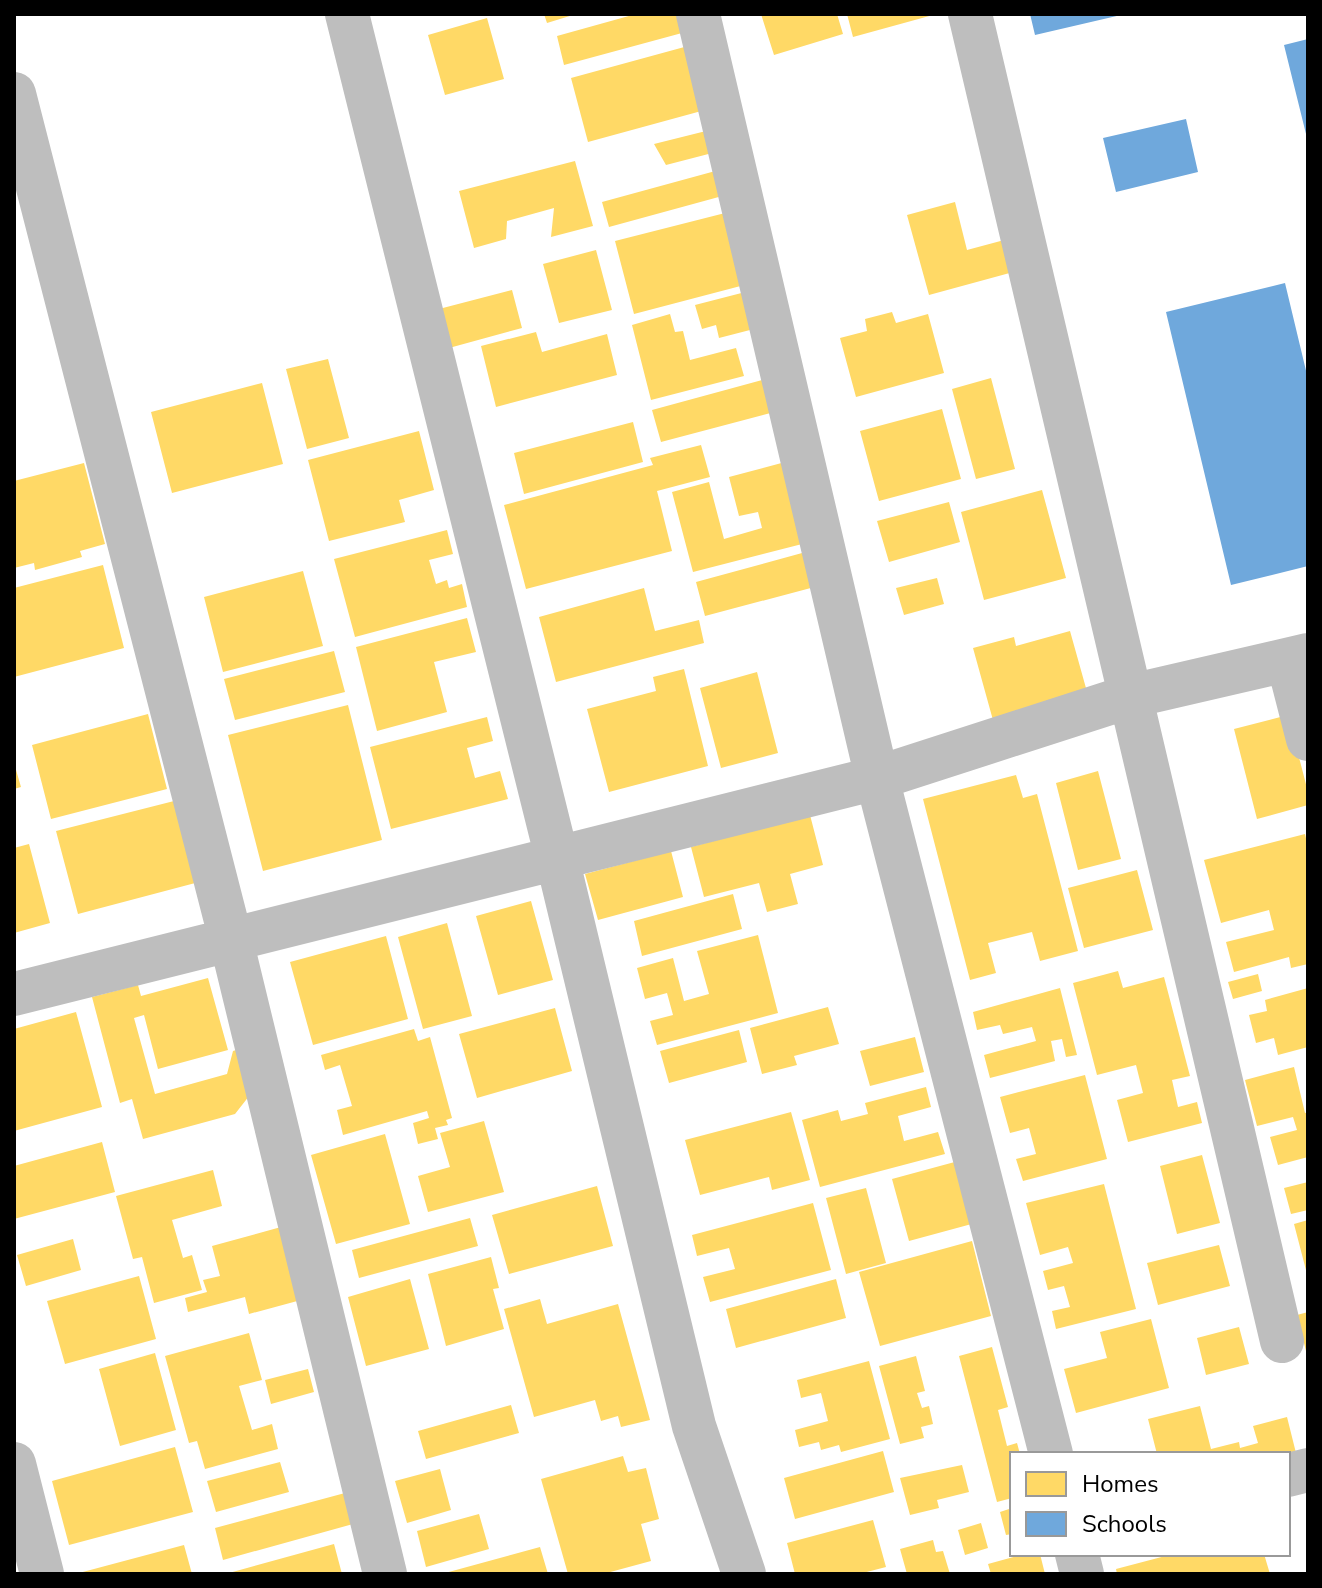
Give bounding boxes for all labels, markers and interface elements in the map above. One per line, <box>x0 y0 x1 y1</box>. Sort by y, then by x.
legend <box>1010 1452 1290 1556</box>
text: Homes <box>1082 1468 1158 1500</box>
text: Schools <box>1082 1508 1167 1540</box>

